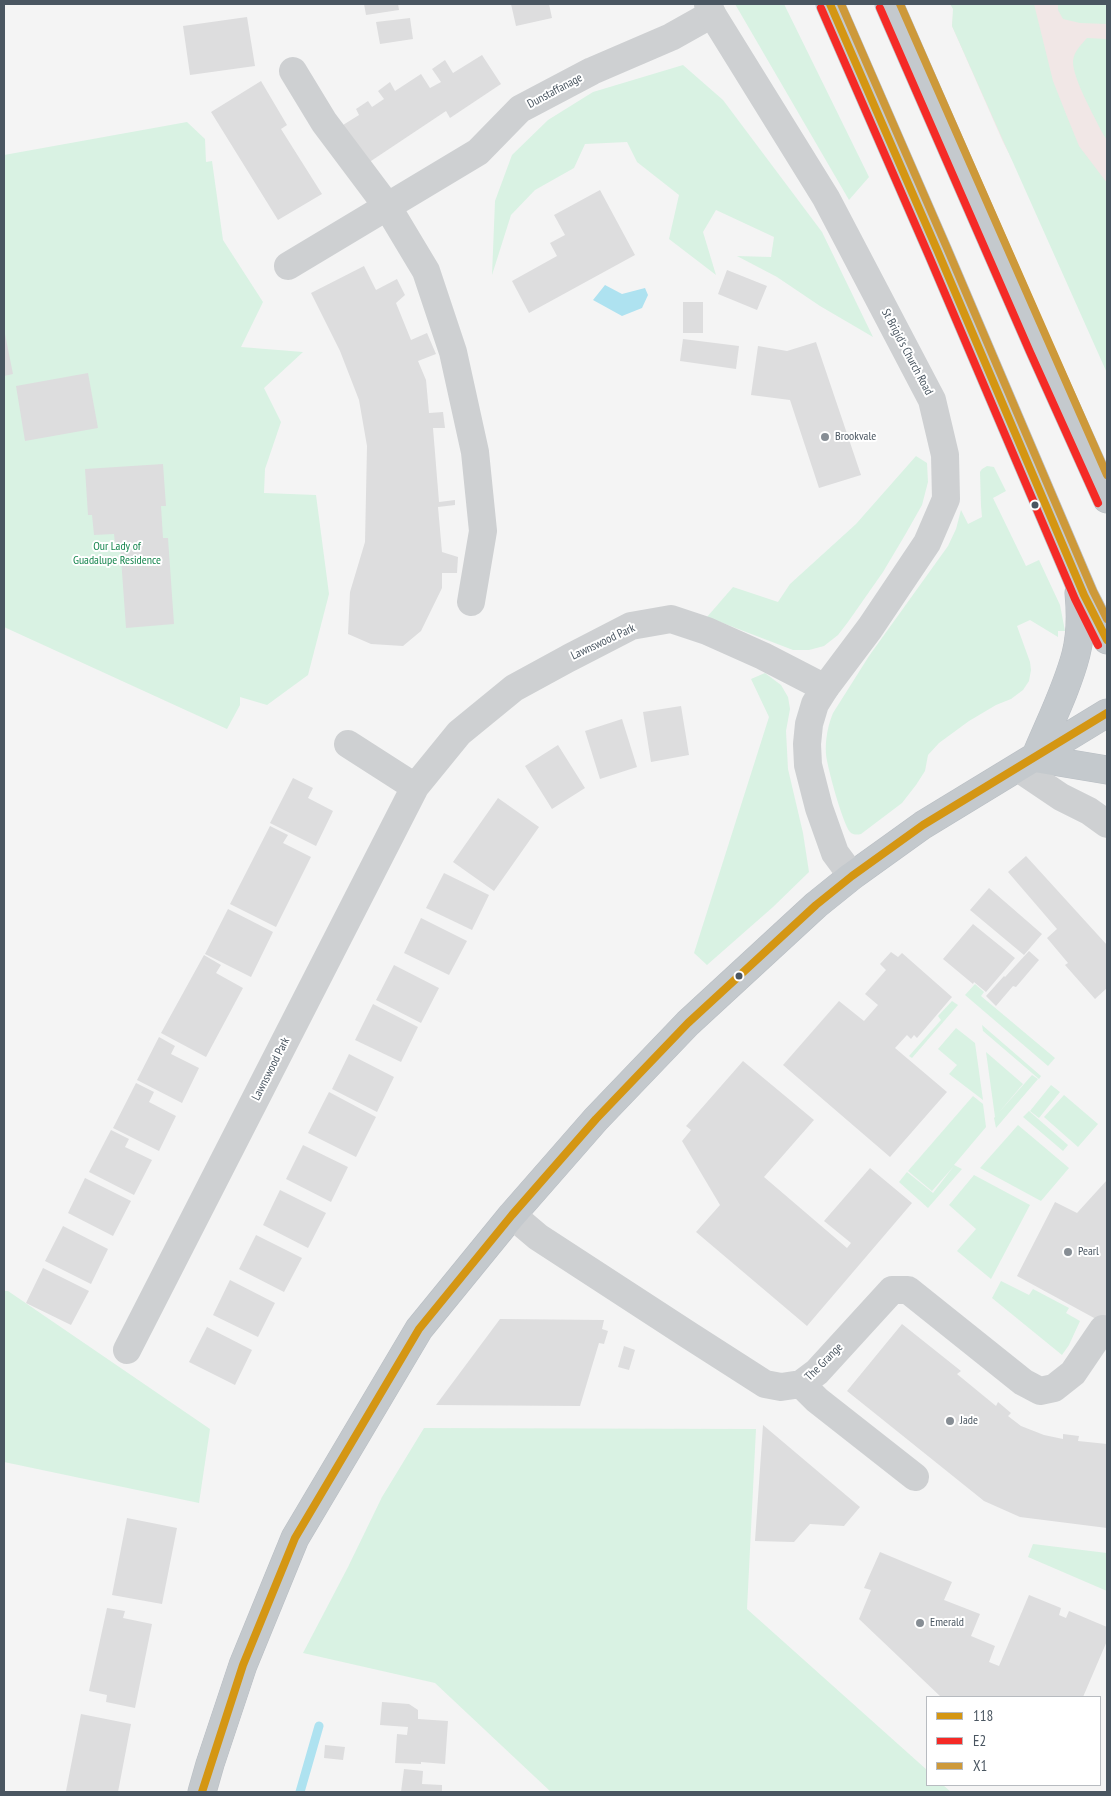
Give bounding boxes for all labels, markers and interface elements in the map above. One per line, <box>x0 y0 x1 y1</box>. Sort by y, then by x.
street label: Dunstaffanage <box>525 71 585 111</box>
street label: St Brigid's Church Road <box>878 306 936 398</box>
place label: Brookvale <box>835 430 876 444</box>
marker: Brookvale <box>819 431 831 443</box>
unlabelled marker <box>1030 500 1040 510</box>
park label: Our Lady of Guadalupe Residence <box>73 540 161 568</box>
street label: Lawnswood Park <box>569 621 637 663</box>
unlabelled marker <box>734 971 744 981</box>
street label: Lawnswood Park <box>249 1035 293 1103</box>
place label: Pearl <box>1078 1245 1099 1259</box>
marker: Pearl <box>1062 1246 1074 1258</box>
street label: The Grange <box>802 1340 846 1384</box>
place label: Jade <box>960 1414 978 1428</box>
marker: Jade <box>944 1415 956 1427</box>
place label: Emerald <box>930 1616 964 1630</box>
marker: Emerald <box>914 1617 926 1629</box>
legend <box>926 1696 1101 1786</box>
text: 118 <box>973 1706 993 1725</box>
text: E2 <box>973 1731 986 1750</box>
text: X1 <box>973 1756 987 1775</box>

